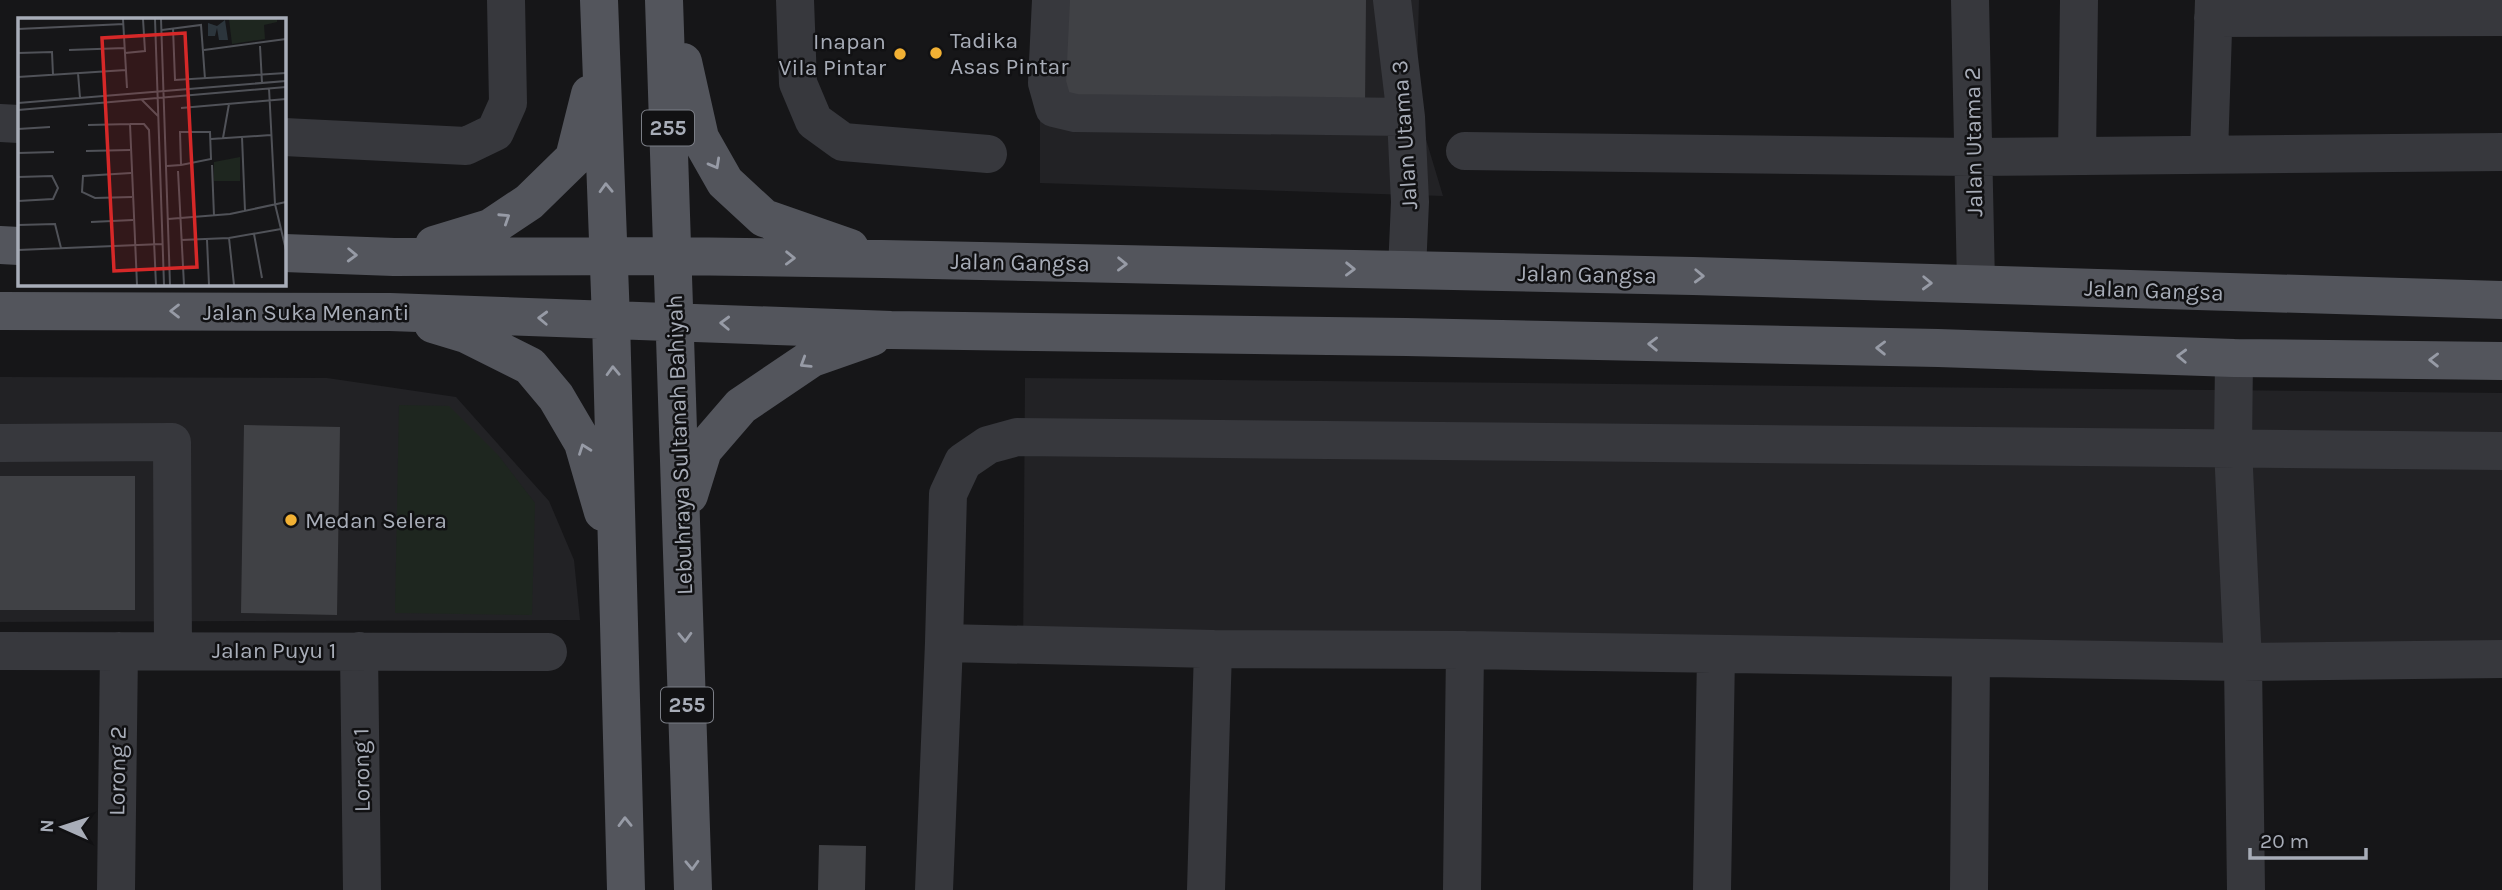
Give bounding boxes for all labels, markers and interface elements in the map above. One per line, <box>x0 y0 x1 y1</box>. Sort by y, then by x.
inset map <box>18 18 285 285</box>
place label: Tadika Asas Pintar <box>950 27 1069 80</box>
place label: Inapan Vila Pintar <box>779 28 887 81</box>
marker: Tadika Asas Pintar <box>928 45 944 61</box>
marker: Inapan Vila Pintar <box>892 46 908 62</box>
street label: Jalan Utama 3 <box>1386 59 1423 211</box>
street label: Jalan Utama 2 <box>1959 67 1988 217</box>
road number: 255 <box>642 110 694 146</box>
one-way arrow <box>707 157 720 170</box>
one-way arrow <box>599 183 614 194</box>
one-way arrow <box>497 214 510 227</box>
one-way arrow <box>346 248 357 263</box>
street label: Jalan Gangsa <box>950 248 1090 277</box>
one-way arrow <box>785 250 795 266</box>
one-way arrow <box>1117 256 1128 272</box>
street label: Jalan Gangsa <box>1517 260 1657 289</box>
one-way arrow <box>1344 261 1355 276</box>
one-way arrow <box>1694 269 1705 284</box>
one-way arrow <box>1922 275 1933 291</box>
street label: Jalan Gangsa <box>2084 275 2224 306</box>
street label: Lebuhraya Sultanah Bahiyah <box>661 294 698 595</box>
street label: Jalan Suka Menanti <box>203 299 409 326</box>
one-way arrow <box>169 303 180 319</box>
one-way arrow <box>537 310 548 325</box>
one-way arrow <box>720 316 731 331</box>
one-way arrow <box>1648 336 1659 351</box>
one-way arrow <box>1875 340 1886 355</box>
one-way arrow <box>2176 348 2187 364</box>
one-way arrow <box>2428 352 2439 368</box>
one-way arrow <box>800 355 813 368</box>
one-way arrow <box>605 365 620 376</box>
one-way arrow <box>578 444 592 456</box>
place label: Medan Selera <box>305 507 447 534</box>
marker: Medan Selera <box>283 512 299 528</box>
one-way arrow <box>677 633 693 643</box>
street label: Jalan Puyu 1 <box>212 637 336 664</box>
road number: 255 <box>661 688 713 722</box>
street label: Lorong 2 <box>103 726 132 816</box>
street label: Lorong 1 <box>347 728 376 812</box>
north arrow <box>28 792 98 862</box>
one-way arrow <box>617 816 632 827</box>
scale bar <box>2250 816 2366 860</box>
text: N <box>36 819 58 834</box>
text: 20 m <box>2260 829 2309 853</box>
one-way arrow <box>684 860 700 871</box>

